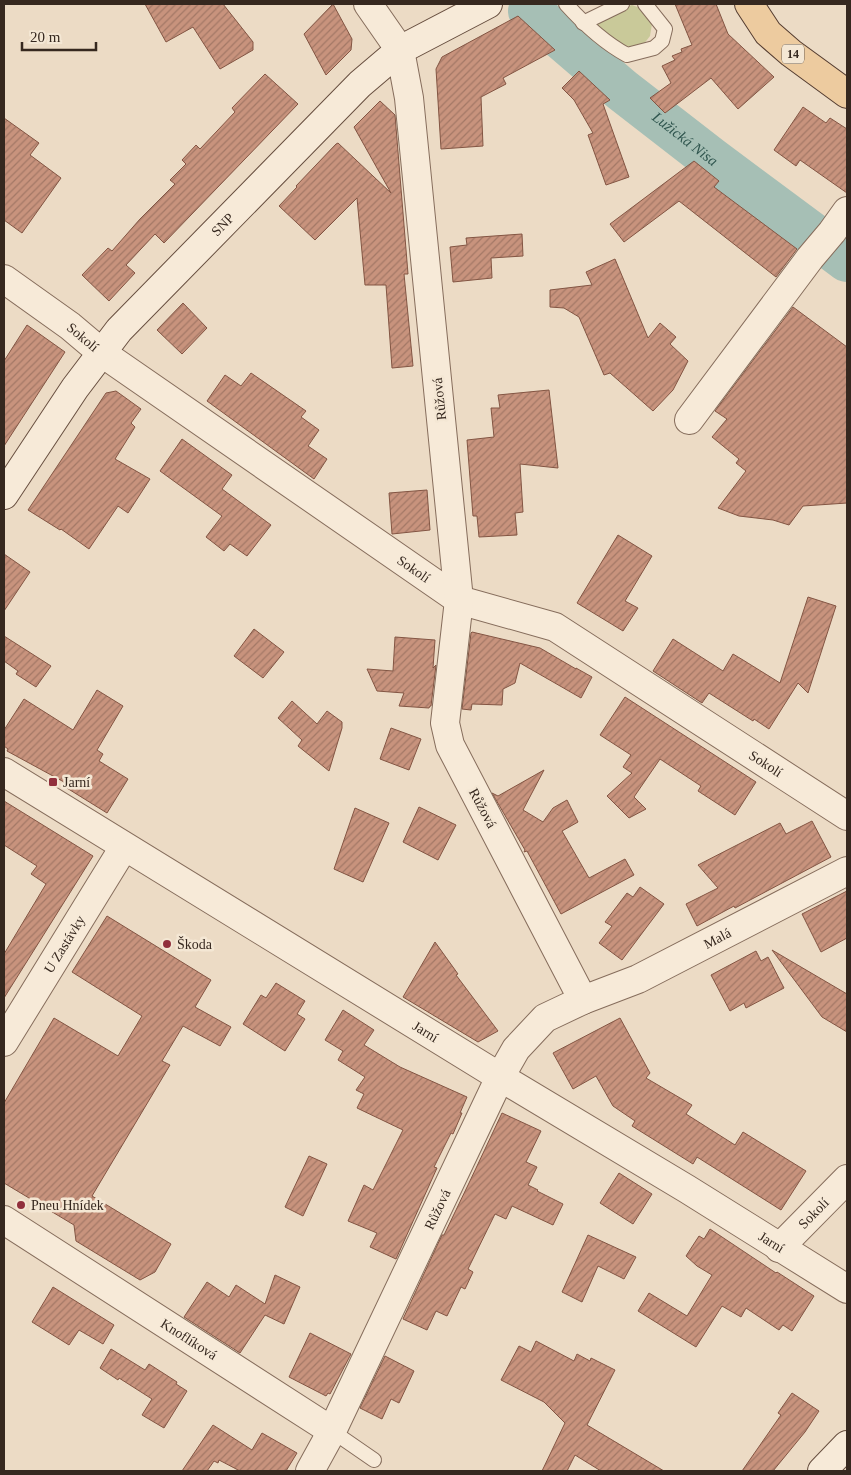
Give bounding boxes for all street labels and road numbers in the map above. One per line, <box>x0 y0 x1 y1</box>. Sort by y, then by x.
road number: 14 <box>782 44 804 64</box>
street label: SNP <box>208 210 237 239</box>
street label: Sokolí <box>64 320 102 355</box>
street label: Růžová <box>430 376 449 421</box>
street label: Sokolí <box>394 553 433 586</box>
street label: Sokolí <box>746 748 785 780</box>
street label: Růžová <box>466 786 500 831</box>
street label: U Zastávky <box>41 913 88 976</box>
street label: Malá <box>701 925 734 952</box>
street label: Jarní <box>410 1018 441 1045</box>
street label: Růžová <box>422 1186 454 1232</box>
street label: Sokolí <box>796 1195 832 1232</box>
street label: Jarní <box>756 1229 787 1256</box>
street label: Knoflíková <box>158 1316 220 1363</box>

